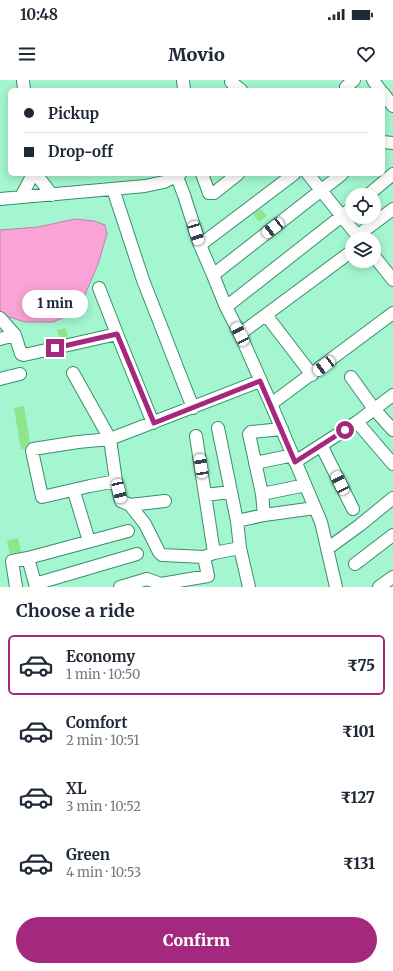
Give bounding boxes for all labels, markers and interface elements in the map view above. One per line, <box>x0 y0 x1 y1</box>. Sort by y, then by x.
text: 10:48 <box>20 5 58 24</box>
icon: menu <box>16 43 38 65</box>
text: Movio <box>168 43 225 66</box>
icon: heart <box>355 43 377 65</box>
text: Pickup <box>48 104 99 123</box>
text: Drop-off <box>48 142 113 161</box>
map controls <box>345 188 381 268</box>
button: locate <box>345 188 381 224</box>
car <box>260 216 286 240</box>
car <box>187 220 205 246</box>
button: layers <box>345 232 381 268</box>
callout: 1 min <box>22 290 88 318</box>
text: 1 min <box>37 295 73 312</box>
car <box>229 321 251 347</box>
route end <box>46 339 64 357</box>
car <box>311 354 337 378</box>
route start <box>336 421 354 439</box>
car <box>193 453 209 479</box>
car <box>329 470 351 496</box>
car <box>110 478 128 504</box>
text: Choose a ride <box>16 599 135 622</box>
icon: car <box>18 647 54 683</box>
text: Economy <box>66 647 135 666</box>
text: ₹75 <box>347 656 375 675</box>
text: 1 min · 10:50 <box>66 666 140 683</box>
icon: car <box>18 713 54 749</box>
text: Comfort <box>66 713 127 732</box>
text: ₹101 <box>342 722 375 741</box>
text: 2 min · 10:51 <box>66 732 139 749</box>
icon: car <box>18 779 54 815</box>
text: XL <box>66 779 87 798</box>
text: ₹127 <box>340 788 375 807</box>
text: 3 min · 10:52 <box>66 798 141 815</box>
icon: car <box>18 845 54 881</box>
text: Green <box>66 845 110 864</box>
text: ₹131 <box>343 854 375 873</box>
text: 4 min · 10:53 <box>66 864 141 881</box>
button: Confirm <box>16 917 377 963</box>

